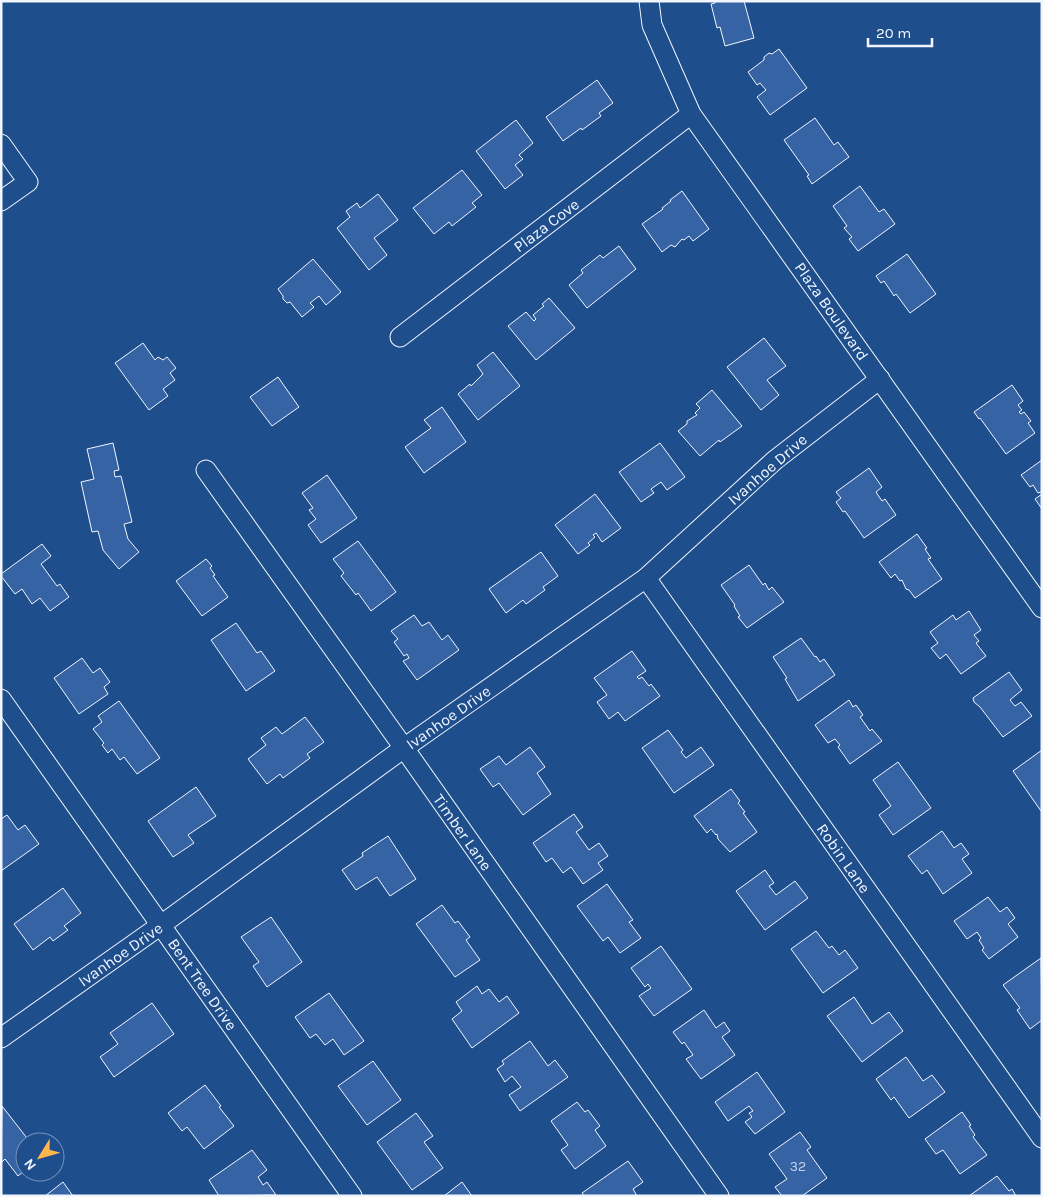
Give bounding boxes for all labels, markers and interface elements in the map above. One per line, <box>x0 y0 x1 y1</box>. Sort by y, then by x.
scale bar <box>868 15 932 47</box>
text: 20 m <box>876 24 911 42</box>
street label: Plaza Cove <box>510 195 583 256</box>
street label: Plaza Boulevard <box>791 259 873 364</box>
street label: Ivanhoe Drive <box>724 430 811 509</box>
street label: Ivanhoe Drive <box>402 681 494 754</box>
street label: Timber Lane <box>429 790 496 874</box>
street label: Robin Lane <box>813 820 874 897</box>
street label: Ivanhoe Drive <box>74 918 166 991</box>
street label: Bent Tree Drive <box>164 935 241 1034</box>
north arrow <box>15 1132 65 1182</box>
text: N <box>20 1155 40 1174</box>
house number: 32 <box>790 1158 806 1175</box>

